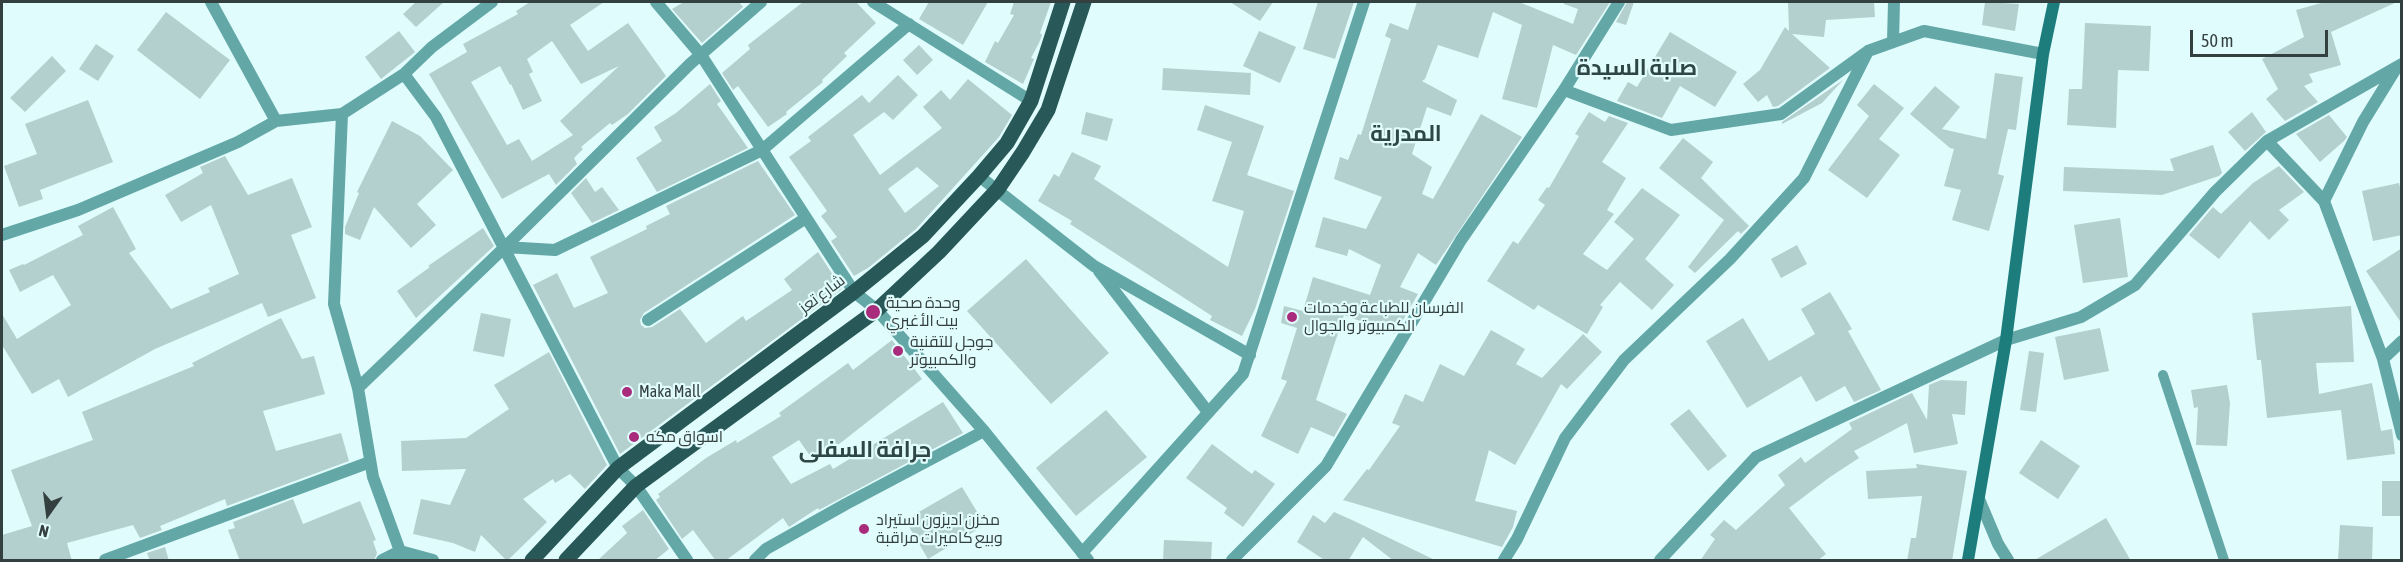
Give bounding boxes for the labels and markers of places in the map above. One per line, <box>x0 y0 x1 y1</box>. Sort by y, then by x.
place label: وحدة صحية بيت الأغبري <box>886 293 960 331</box>
place label: الفرسان للطباعة وخدمات الكمبيوتر والجوال <box>1304 298 1464 336</box>
marker: وحدة صحية بيت الأغبري <box>864 303 882 321</box>
marker: الفرسان للطباعة وخدمات الكمبيوتر والجوال <box>1285 310 1299 324</box>
place label: جوجل للتقنية والكمبيوتر <box>910 332 993 370</box>
marker: جوجل للتقنية والكمبيوتر <box>891 344 905 358</box>
place label: Maka Mall <box>639 382 700 402</box>
marker: Maka Mall <box>620 385 634 399</box>
place label: اسواق مكه <box>646 427 723 447</box>
marker: اسواق مكه <box>627 430 641 444</box>
place label: مخزن اديزون استيراد وبيع كاميرات مراقبة <box>876 510 1003 548</box>
marker: مخزن اديزون استيراد وبيع كاميرات مراقبة <box>857 522 871 536</box>

